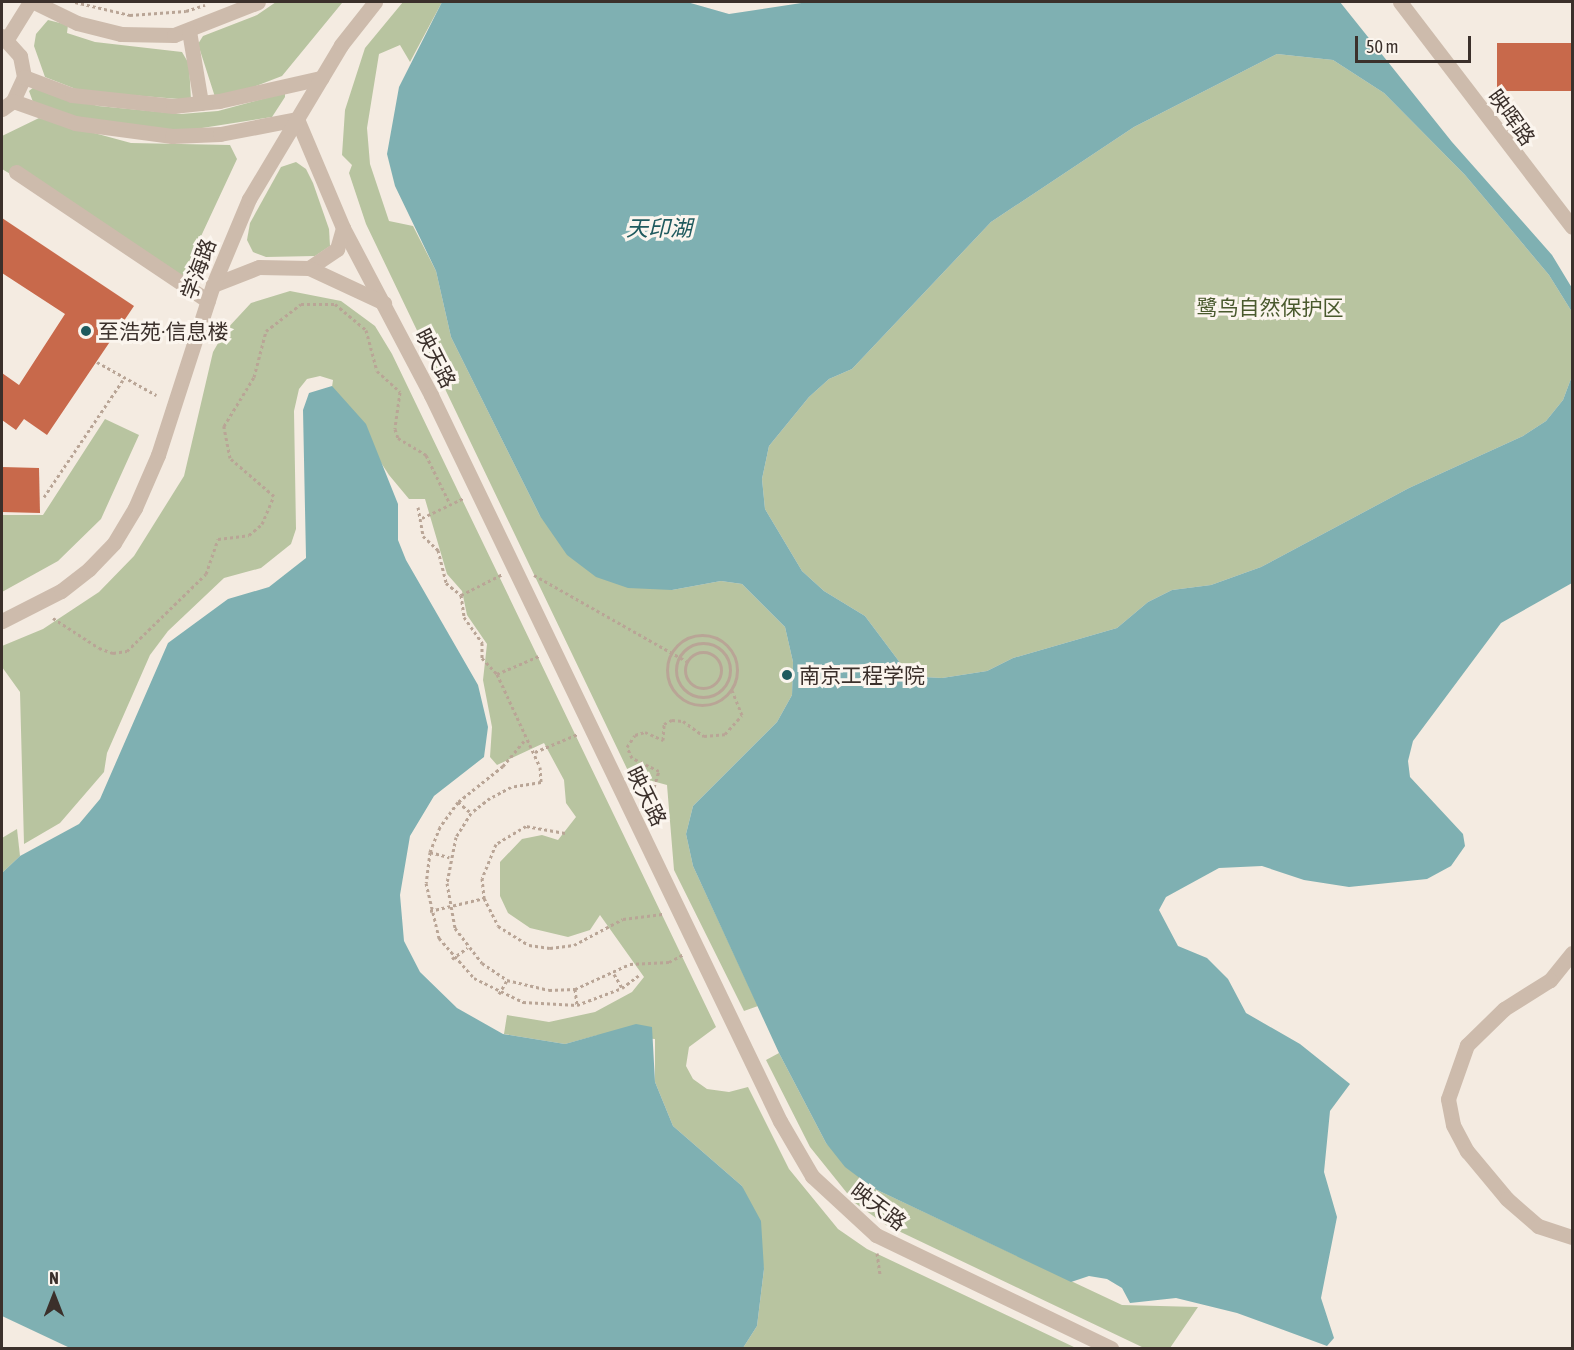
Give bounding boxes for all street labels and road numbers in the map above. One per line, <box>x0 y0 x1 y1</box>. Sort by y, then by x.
street label: 映晖路 <box>1483 84 1541 150</box>
street label: 学海路 <box>175 235 221 303</box>
street label: 映天路 <box>410 324 462 392</box>
street label: 映天路 <box>622 762 672 830</box>
street label: 映天路 <box>846 1177 912 1235</box>

